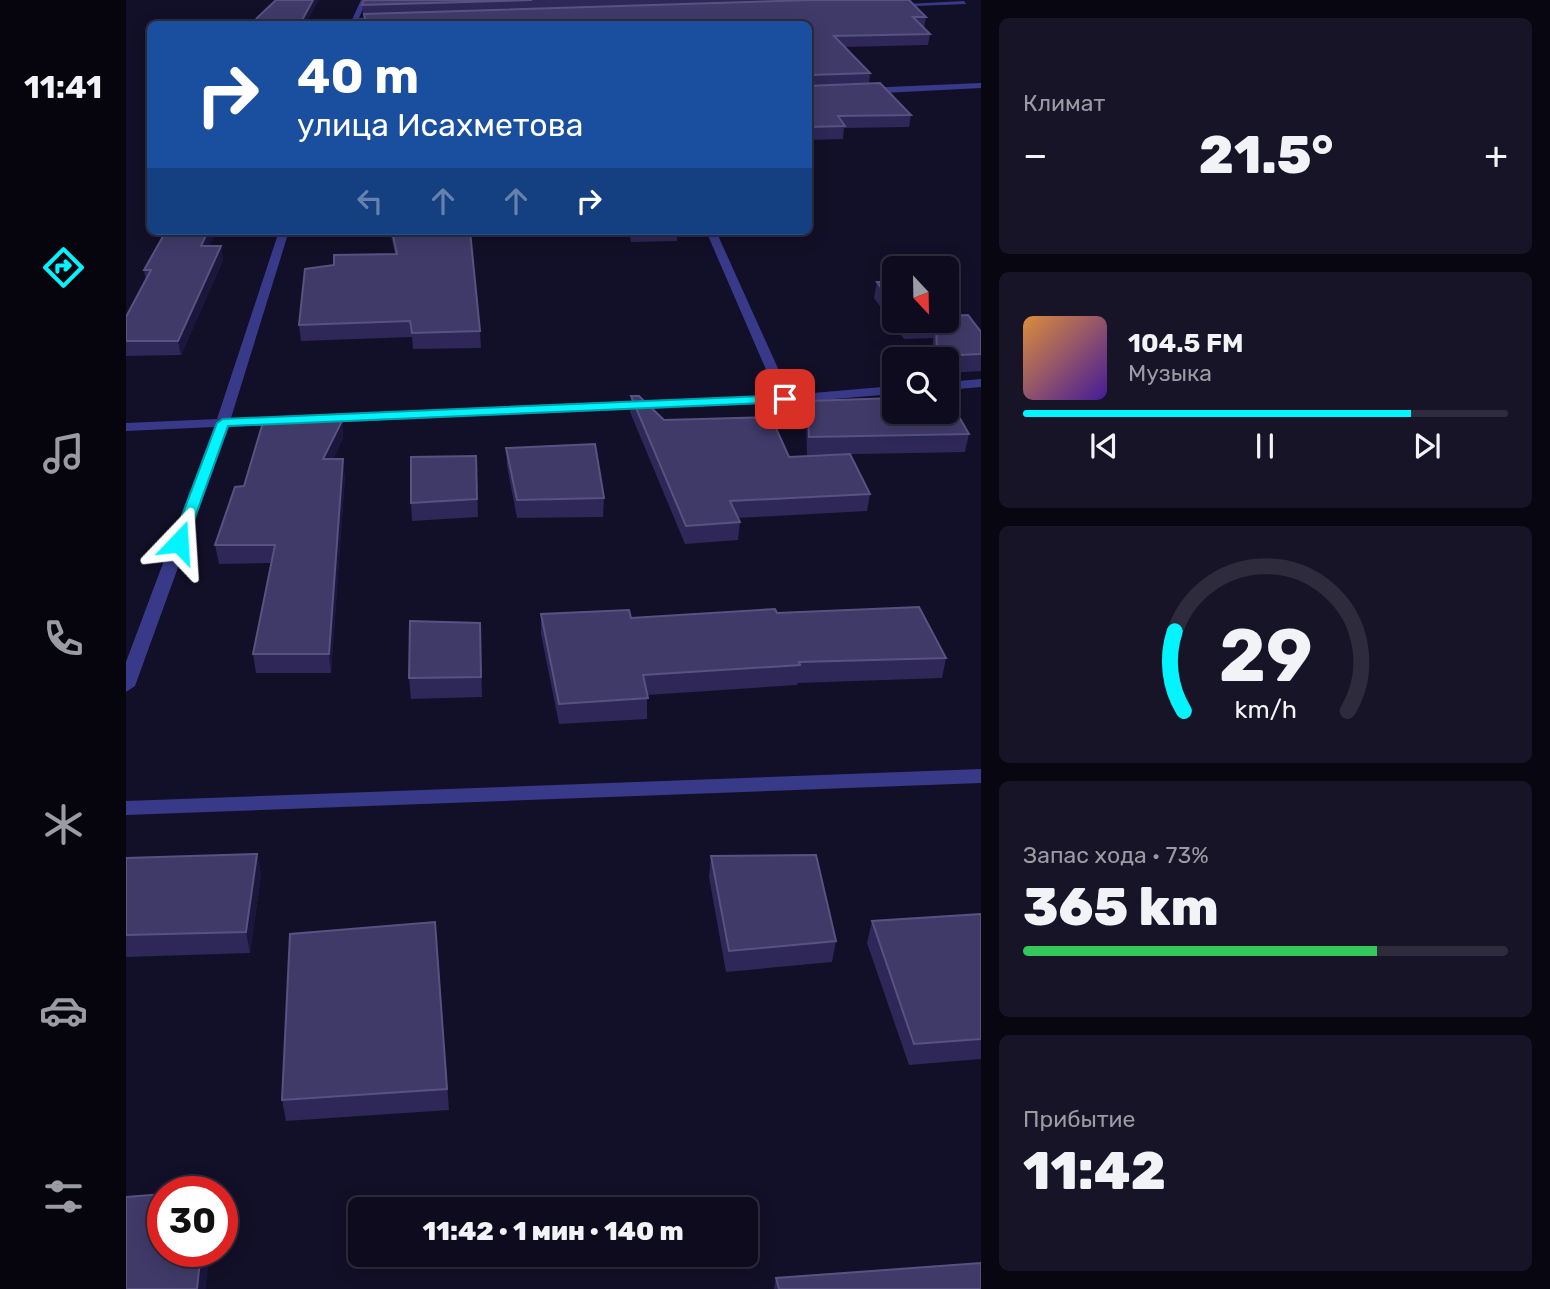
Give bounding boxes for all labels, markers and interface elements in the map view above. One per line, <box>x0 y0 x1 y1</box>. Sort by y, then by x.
text: 40 m <box>297 47 419 105</box>
icon: right <box>182 49 273 140</box>
text: 11:41 <box>24 68 102 106</box>
text: Климат <box>1023 89 1105 117</box>
text: улица Исахметова <box>297 106 583 144</box>
text: 21.5° <box>1199 124 1333 186</box>
text: − <box>1023 132 1048 178</box>
text: + <box>1484 132 1508 178</box>
icon: left <box>351 182 389 220</box>
icon: ahead <box>424 182 462 220</box>
icon: ahead <box>497 182 535 220</box>
icon: right <box>570 182 608 220</box>
icon: directions <box>39 243 88 292</box>
north arrow <box>882 256 959 332</box>
map controls <box>882 256 959 424</box>
text: 104.5 FM <box>1128 328 1244 359</box>
button: search <box>882 347 959 424</box>
text: Музыка <box>1128 359 1212 387</box>
pin <box>755 369 815 429</box>
icon: arrive <box>766 380 804 418</box>
icon: previous <box>1085 427 1123 465</box>
icon: pause <box>1246 427 1284 465</box>
icon: next <box>1408 427 1446 465</box>
icon: music <box>39 429 88 478</box>
position arrow <box>142 505 216 579</box>
text: 29 <box>1219 613 1312 699</box>
icon: phone <box>39 614 88 663</box>
text: km/h <box>1234 694 1297 723</box>
icon: climate <box>39 800 88 849</box>
text: Запас хода · 73% <box>1023 841 1209 869</box>
text: 365 km <box>1023 876 1219 938</box>
icon: car <box>39 986 88 1035</box>
text: Прибытие <box>1023 1105 1135 1133</box>
text: 11:42 <box>1023 1140 1166 1202</box>
icon: filters <box>39 1172 88 1221</box>
speed limit sign: 30 <box>147 1176 238 1267</box>
text: 11:42 · 1 мин · 140 m <box>423 1216 684 1247</box>

